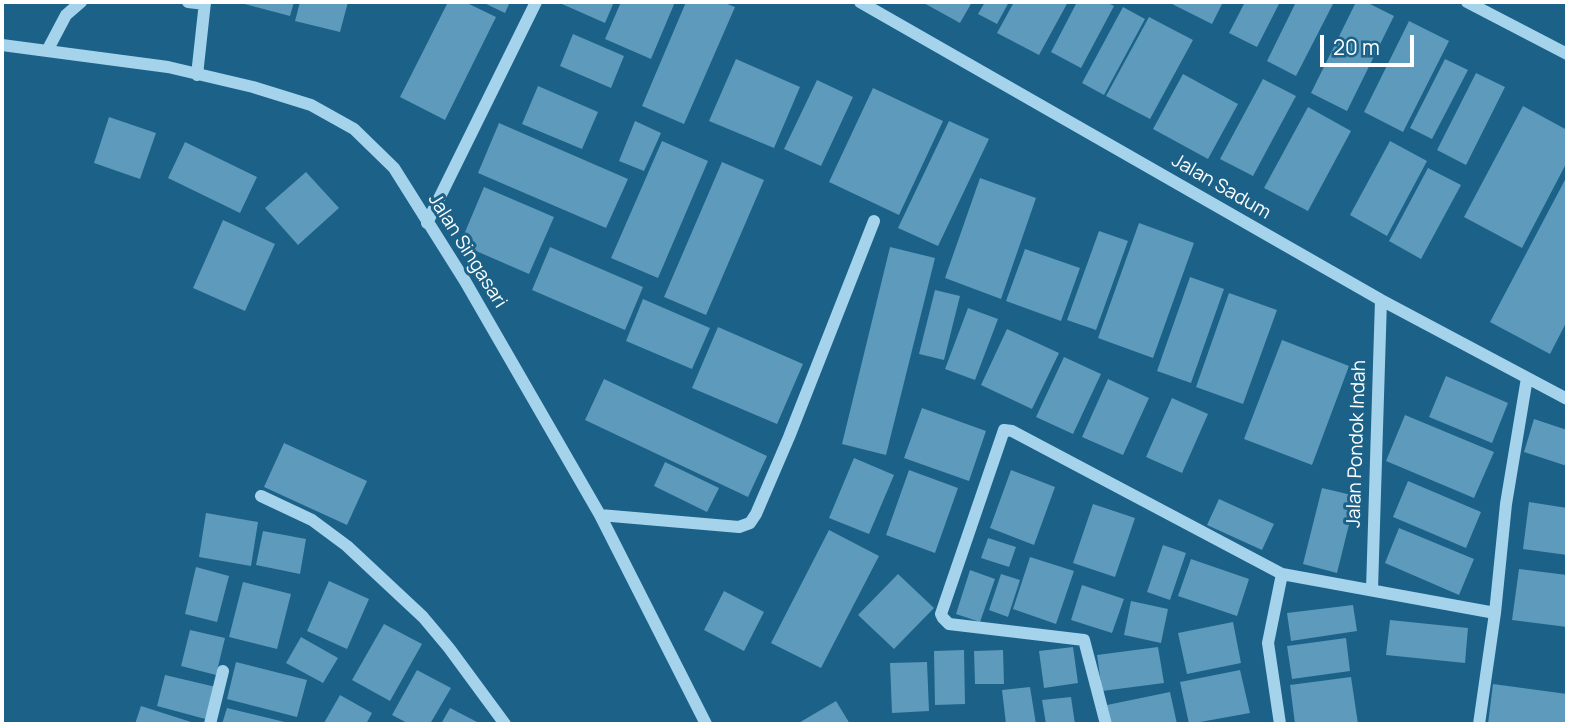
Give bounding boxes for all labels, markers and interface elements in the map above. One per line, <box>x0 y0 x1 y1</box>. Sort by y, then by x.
scale bar <box>1324 21 1418 65</box>
text: 20 m <box>1333 33 1380 61</box>
street label: Jalan Sadum <box>1168 150 1274 224</box>
street label: Jalan Singasari <box>423 190 511 312</box>
street label: Jalan Pondok Indah <box>1343 360 1371 528</box>

